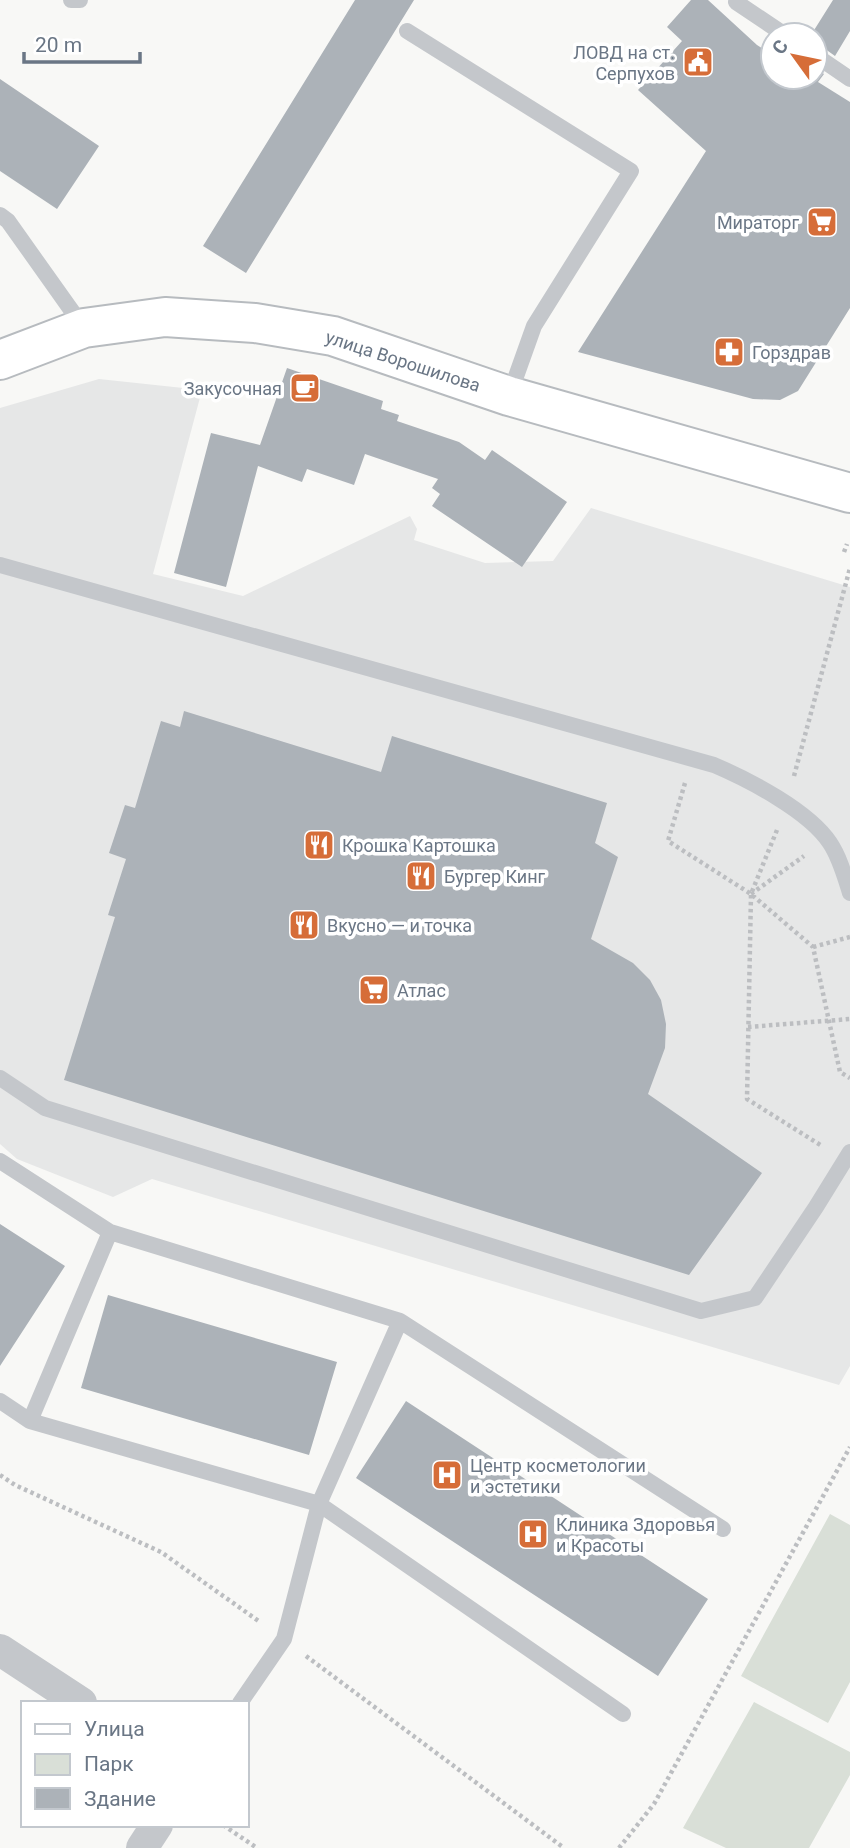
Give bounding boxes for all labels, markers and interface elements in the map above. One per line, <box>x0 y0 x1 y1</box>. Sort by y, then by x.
scale bar <box>24 21 140 65</box>
north arrow <box>759 21 829 91</box>
text: 20 m <box>35 33 82 57</box>
text: С <box>767 36 793 58</box>
place label: ЛОВД на ст. Серпухов <box>573 42 675 84</box>
public building icon: ЛОВД на ст. Серпухов <box>681 45 715 79</box>
supermarket icon: Мираторг <box>805 205 839 239</box>
place label: Мираторг <box>717 212 799 233</box>
street label: улица Ворошилова <box>323 326 483 396</box>
pharmacy icon: Горздрав <box>712 335 746 369</box>
place label: Горздрав <box>752 342 831 363</box>
cafe icon: Закусочная <box>288 371 322 405</box>
place label: Закусочная <box>184 378 282 399</box>
restaurant icon: Крошка Картошка <box>302 828 336 862</box>
place label: Крошка Картошка <box>342 835 496 856</box>
restaurant icon: Бургер Кинг <box>404 859 438 893</box>
place label: Бургер Кинг <box>444 866 546 887</box>
restaurant icon: Вкусно — и точка <box>287 908 321 942</box>
place label: Вкусно — и точка <box>327 915 472 936</box>
supermarket icon: Атлас <box>357 973 391 1007</box>
place label: Атлас <box>397 980 446 1001</box>
place label: Центр косметологии и эстетики <box>470 1455 646 1497</box>
hospital icon: Центр косметологии и эстетики <box>430 1458 464 1492</box>
place label: Клиника Здоровья и Красоты <box>556 1514 715 1556</box>
hospital icon: Клиника Здоровья и Красоты <box>516 1517 550 1551</box>
legend <box>21 1701 248 1827</box>
text: Улица <box>84 1717 145 1741</box>
text: Парк <box>84 1752 134 1776</box>
text: Здание <box>84 1787 156 1811</box>

